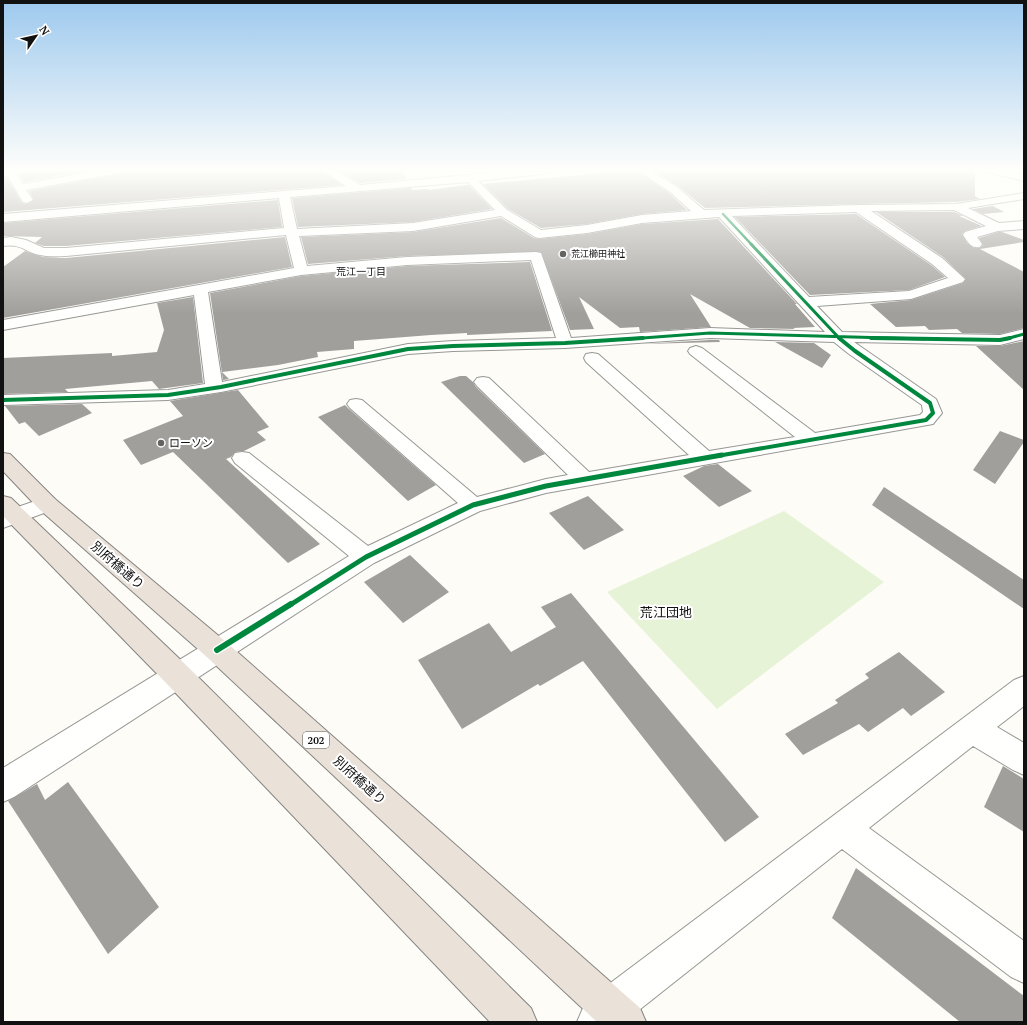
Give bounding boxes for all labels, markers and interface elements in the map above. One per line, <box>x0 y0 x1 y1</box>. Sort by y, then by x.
north arrow <box>16 16 56 56</box>
text: N <box>36 23 53 38</box>
place label: 荒江櫛田神社 <box>571 248 625 260</box>
marker: 荒江櫛田神社 <box>558 249 568 259</box>
district label: 荒江一丁目 <box>336 265 386 278</box>
place label: ローソン <box>169 436 213 450</box>
marker: ローソン <box>156 438 166 448</box>
street label: 別府橋通り <box>88 537 148 593</box>
district label: 荒江団地 <box>640 603 692 621</box>
road number: 202 <box>303 732 329 748</box>
street label: 別府橋通り <box>330 752 390 808</box>

